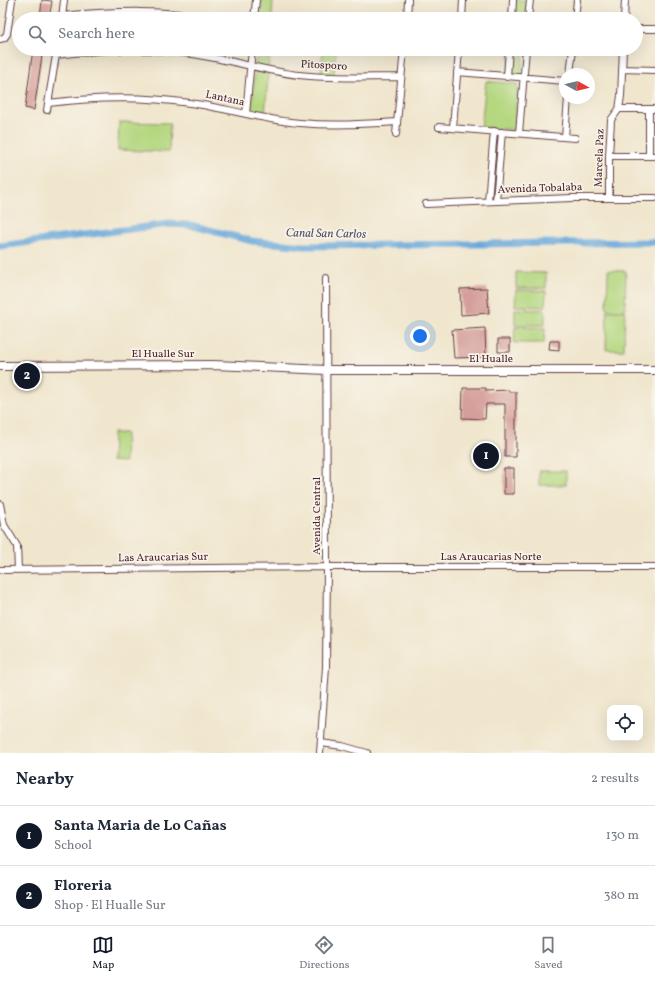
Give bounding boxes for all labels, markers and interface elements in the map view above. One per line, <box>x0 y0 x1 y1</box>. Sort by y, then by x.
search box <box>12 12 643 56</box>
icon: search <box>26 23 48 45</box>
text: Search here <box>58 24 135 45</box>
street label: Pitosporo <box>300 57 348 75</box>
north arrow <box>559 68 595 104</box>
street label: Lantana <box>204 88 246 111</box>
street label: Marcela Paz <box>591 128 609 188</box>
street label: Avenida Tobalaba <box>497 180 583 198</box>
water label: Canal San Carlos <box>286 225 367 243</box>
your location <box>410 326 430 346</box>
street label: El Hualle Sur <box>132 347 195 362</box>
street label: El Hualle <box>469 352 513 367</box>
pin: 2 <box>14 361 40 391</box>
pin: 1 <box>473 441 499 471</box>
street label: Avenida Central <box>310 477 325 555</box>
street label: Las Araucarias Sur <box>118 550 209 566</box>
street label: Las Araucarias Norte <box>441 550 541 565</box>
map controls <box>607 705 643 741</box>
button: locate <box>607 705 643 741</box>
text: Nearby <box>16 768 74 791</box>
text: 2 results <box>591 770 639 788</box>
text: Santa Maria de Lo Cañas <box>54 816 227 837</box>
text: 1 <box>26 827 32 845</box>
text: 130 m <box>606 827 639 845</box>
text: School <box>54 837 92 855</box>
text: Floreria <box>54 876 112 897</box>
text: 2 <box>26 887 32 905</box>
text: 380 m <box>604 887 639 905</box>
text: Shop · El Hualle Sur <box>54 897 165 915</box>
tab: Map <box>92 934 114 973</box>
tab: Directions <box>299 934 350 973</box>
tab: Saved <box>534 934 563 973</box>

